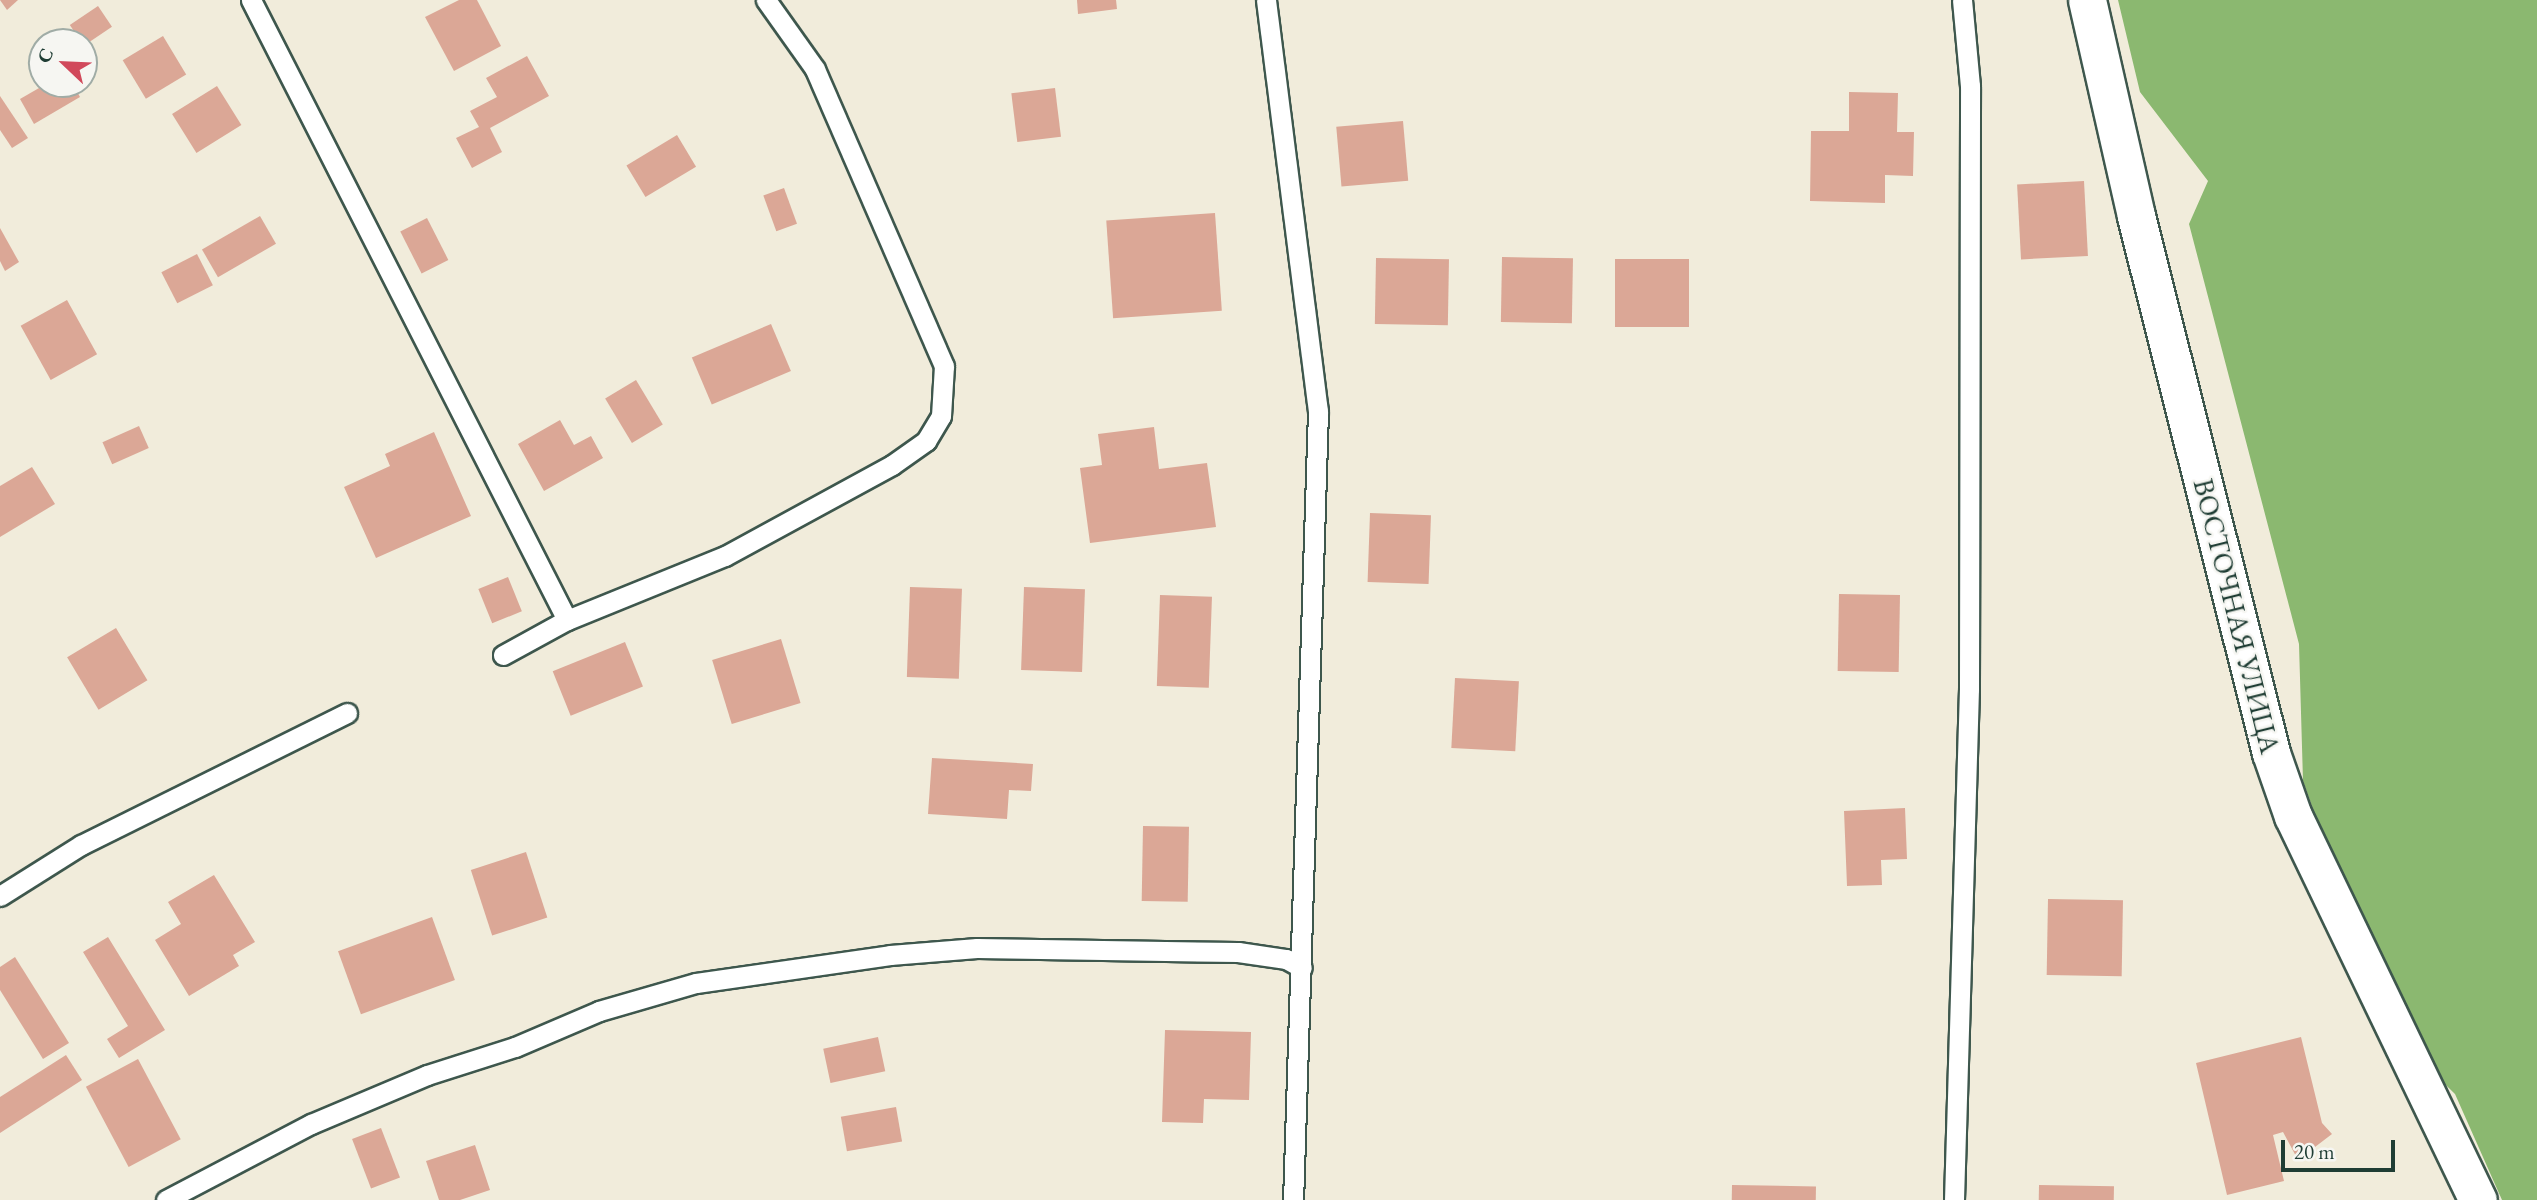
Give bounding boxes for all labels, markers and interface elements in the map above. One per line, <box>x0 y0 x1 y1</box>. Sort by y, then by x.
north arrow <box>28 28 98 98</box>
text: С <box>31 44 59 66</box>
street label: ВОСТОЧНАЯ УЛИЦА <box>2187 475 2287 757</box>
scale bar <box>2285 1126 2399 1170</box>
text: 20 m <box>2294 1138 2335 1165</box>

